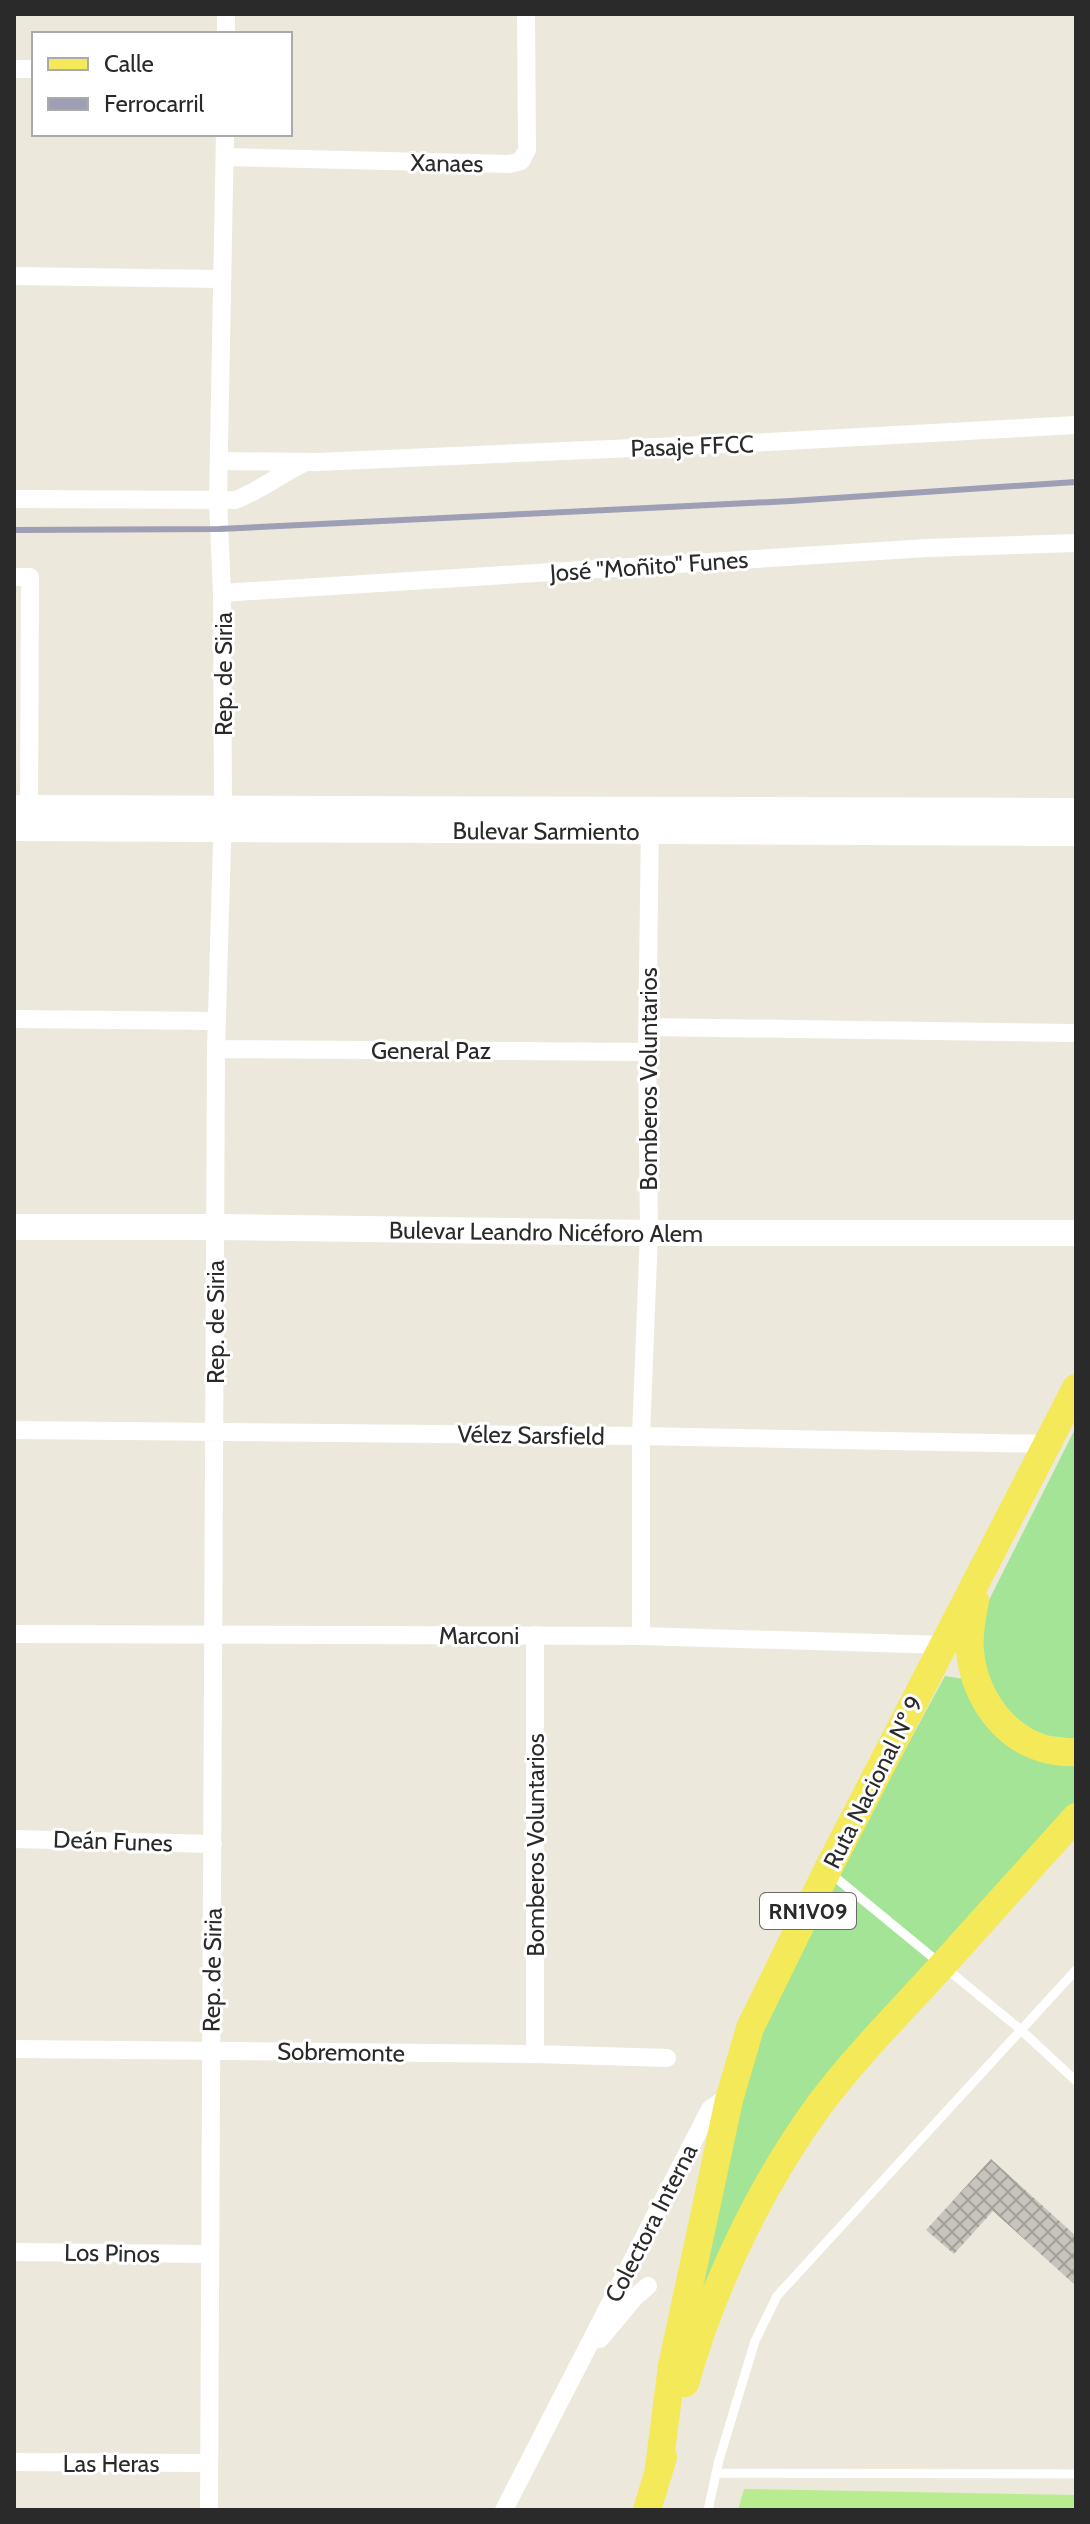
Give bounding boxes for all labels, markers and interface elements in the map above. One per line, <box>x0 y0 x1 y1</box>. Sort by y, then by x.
legend <box>32 32 292 136</box>
text: Calle <box>104 49 154 78</box>
text: Ferrocarril <box>104 89 205 118</box>
street label: Xanaes <box>410 148 484 178</box>
street label: Pasaje FFCC <box>630 429 754 463</box>
street label: José "Moñito" Funes <box>548 545 749 587</box>
street label: Rep. de Siria <box>209 611 238 736</box>
street label: Bulevar Sarmiento <box>453 816 639 845</box>
street label: Bomberos Voluntarios <box>634 967 663 1191</box>
street label: General Paz <box>371 1036 491 1065</box>
street label: Bulevar Leandro Nicéforo Alem <box>389 1215 703 1248</box>
street label: Rep. de Siria <box>201 1259 230 1384</box>
street label: Vélez Sarsfield <box>457 1419 605 1451</box>
street label: Marconi <box>439 1621 519 1650</box>
street label: Ruta Nacional Nº 9 <box>817 1691 929 1873</box>
street label: Bomberos Voluntarios <box>521 1733 550 1957</box>
street label: Deán Funes <box>53 1824 173 1858</box>
road number: RN1V09 <box>760 1893 856 1929</box>
street label: Rep. de Siria <box>196 1907 228 2032</box>
street label: Sobremonte <box>277 2036 405 2068</box>
street label: Colectora Interna <box>599 2139 704 2307</box>
street label: Los Pinos <box>64 2238 160 2268</box>
street label: Las Heras <box>63 2449 159 2478</box>

